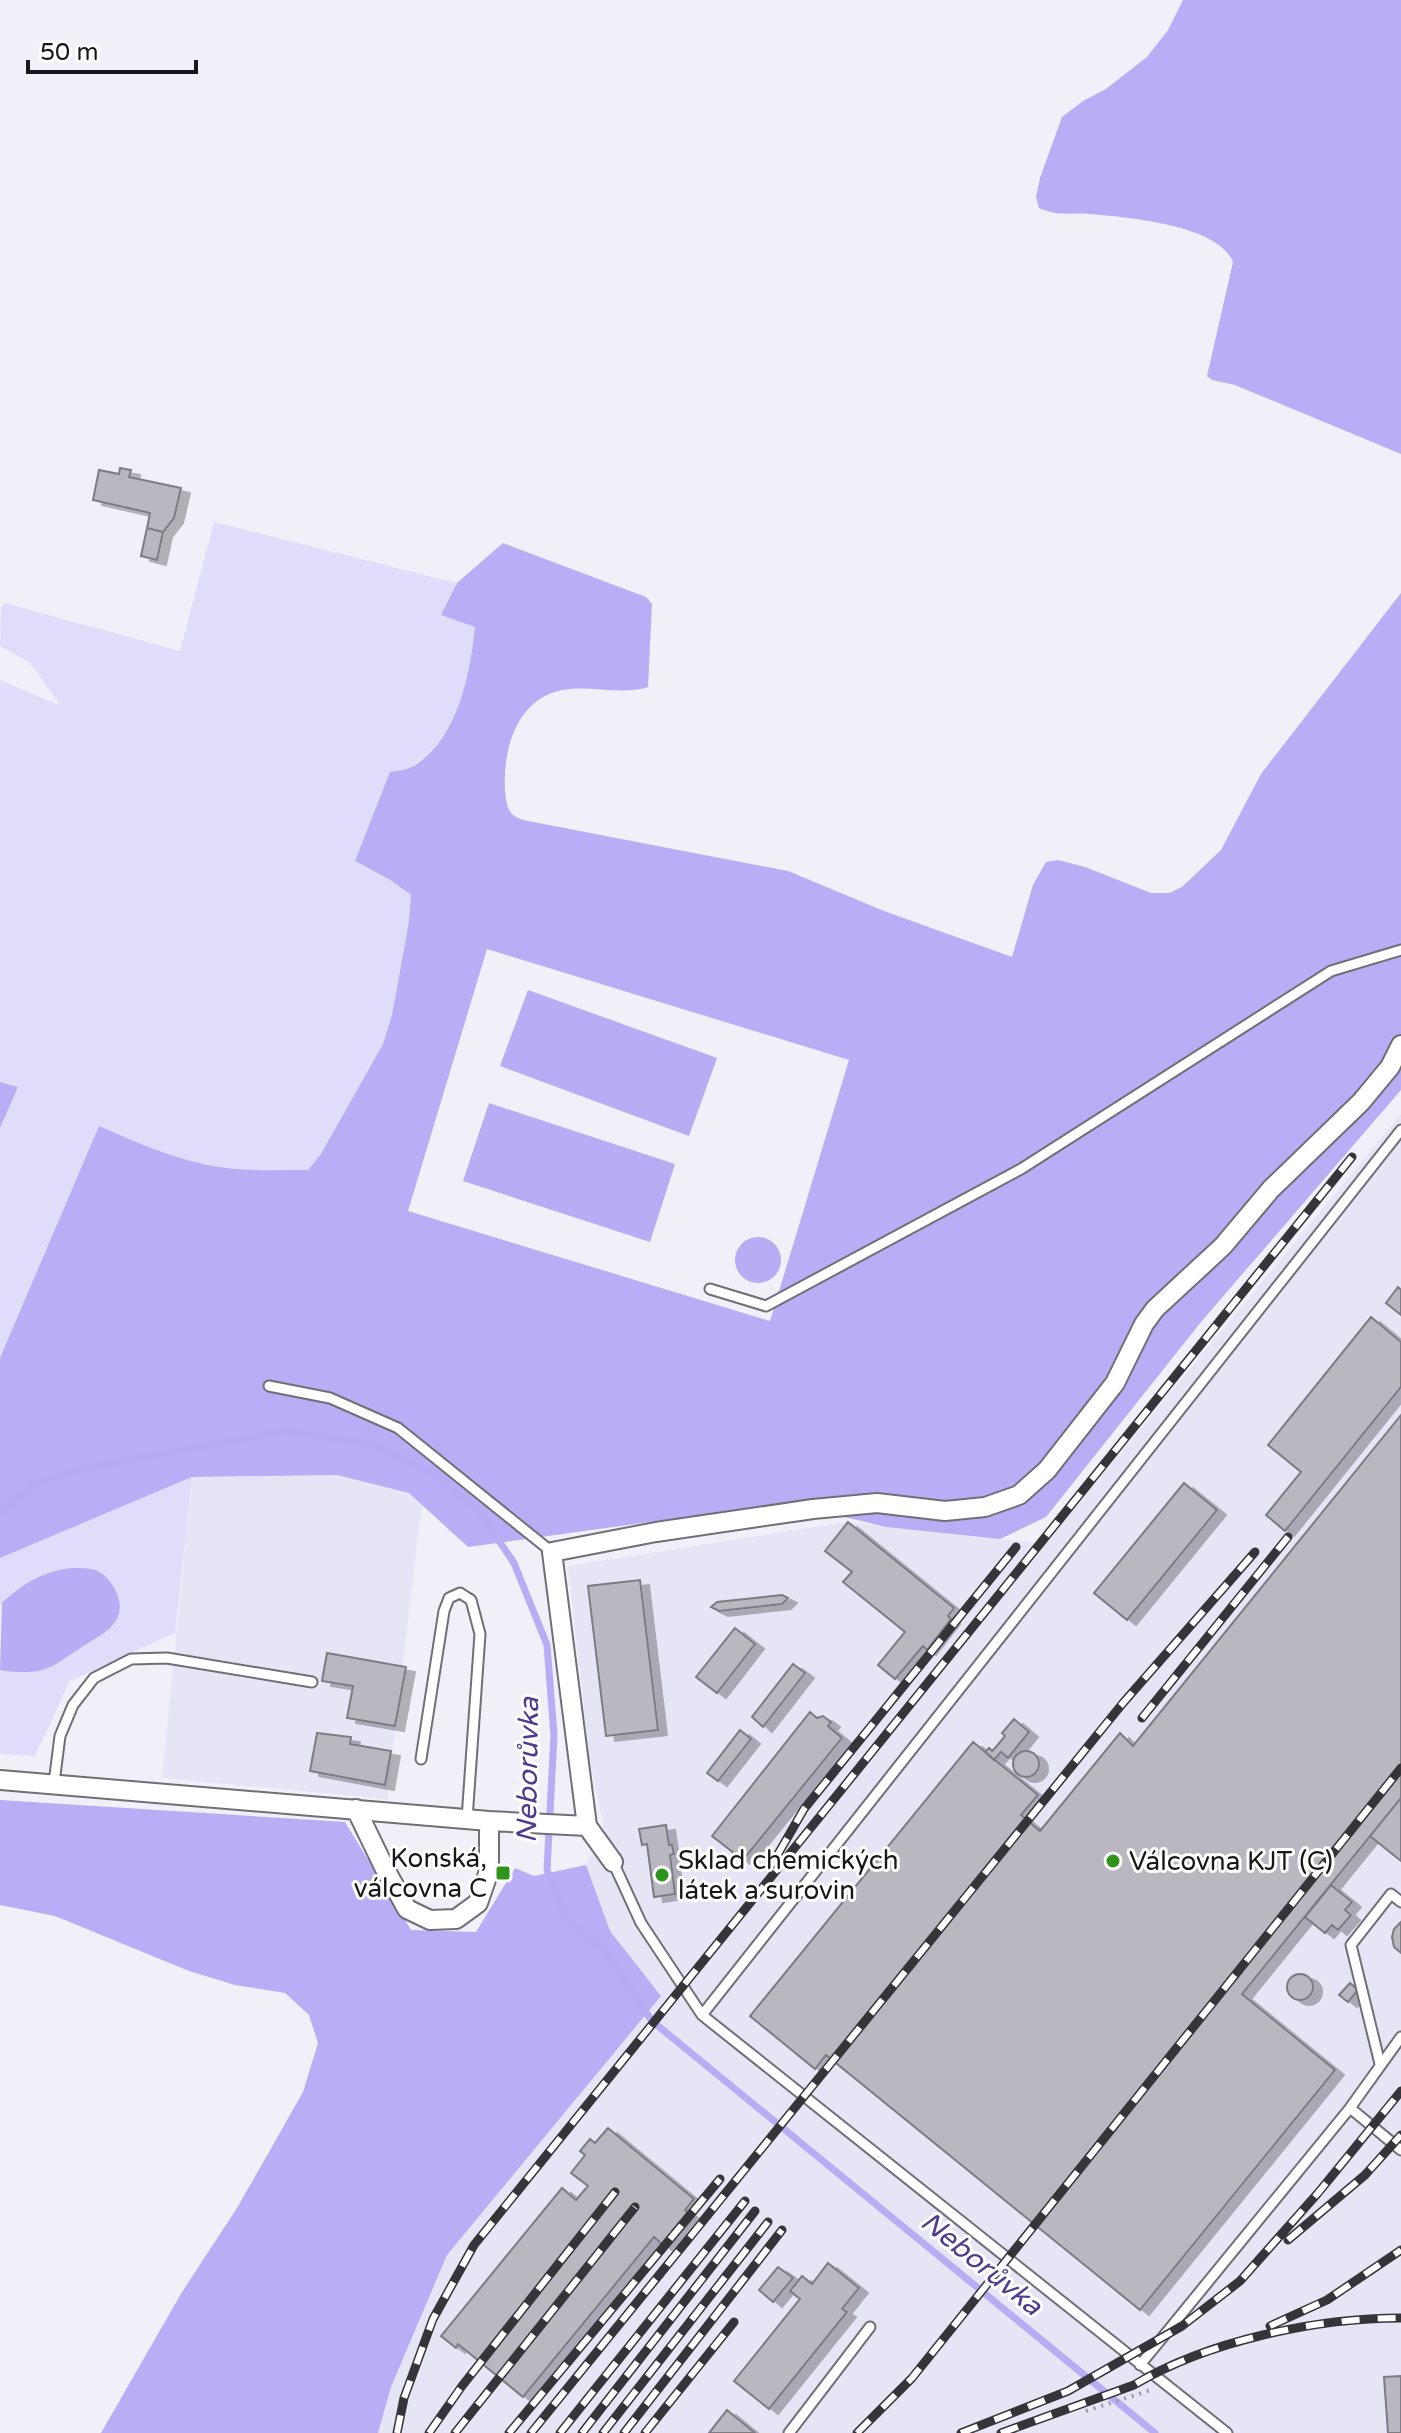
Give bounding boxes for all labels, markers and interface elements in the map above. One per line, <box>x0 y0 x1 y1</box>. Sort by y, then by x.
scale bar <box>28 24 196 74</box>
text: 50 m <box>40 38 98 67</box>
water label: Neborůvka <box>510 1695 546 1843</box>
place label: Konská, válcovna C <box>354 1843 487 1904</box>
place label: Sklad chemických látek a surovin <box>678 1845 898 1906</box>
place label: Válcovna KJT (C) <box>1129 1846 1333 1877</box>
marker: Válcovna KJT (C) <box>1104 1852 1122 1870</box>
marker: Konská, válcovna C <box>494 1864 512 1882</box>
marker: Sklad chemických látek a surovin <box>653 1866 671 1884</box>
water label: Neborůvka <box>914 2205 1050 2324</box>

